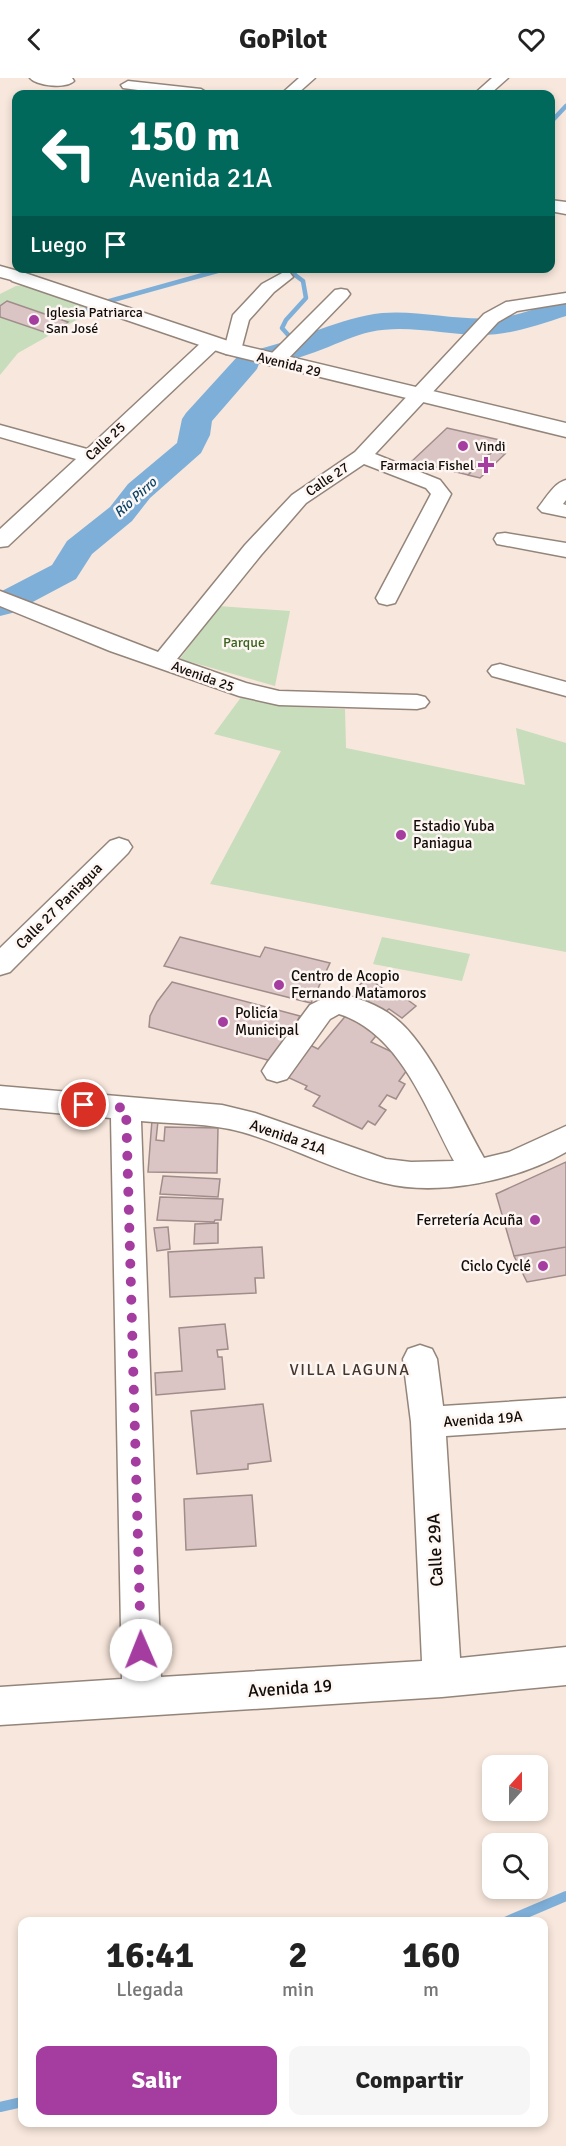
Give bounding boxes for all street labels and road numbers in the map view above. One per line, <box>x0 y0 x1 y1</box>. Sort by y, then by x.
street label: Avenida 29 <box>255 348 323 381</box>
street label: Calle 25 <box>82 419 129 464</box>
street label: Calle 27 <box>302 459 352 500</box>
street label: Avenida 25 <box>169 657 237 696</box>
street label: Calle 27 Paniagua <box>12 859 106 953</box>
street label: Avenida 21A <box>247 1116 329 1158</box>
street label: Avenida 19A <box>443 1407 523 1431</box>
street label: Calle 29A <box>422 1513 448 1587</box>
street label: Avenida 19 <box>247 1674 333 1702</box>

